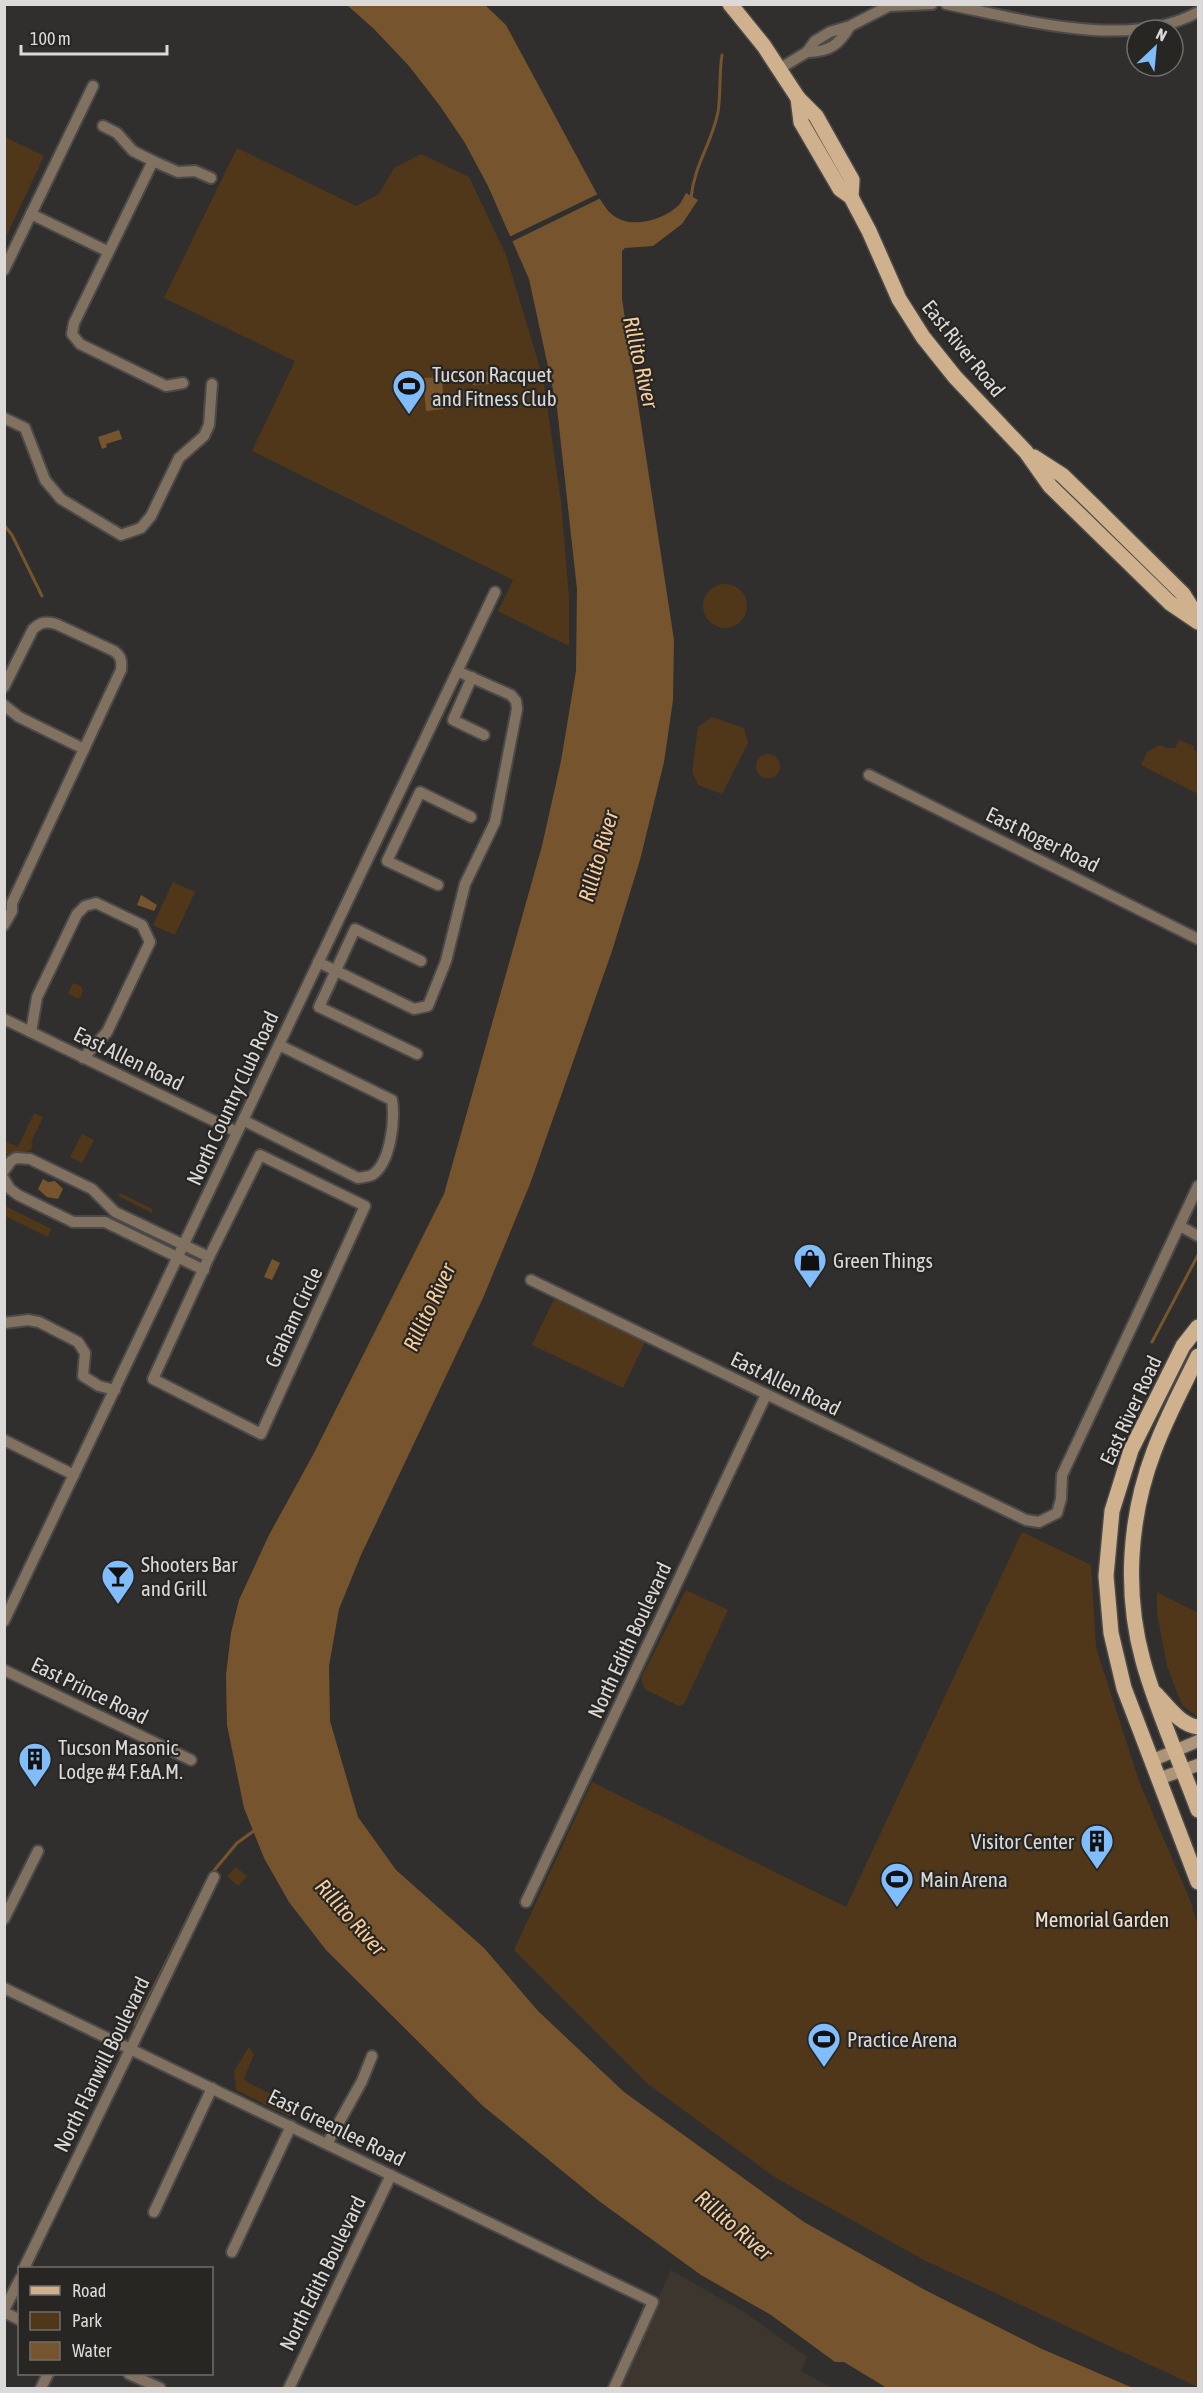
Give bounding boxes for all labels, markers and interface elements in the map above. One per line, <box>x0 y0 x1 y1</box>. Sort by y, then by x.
scale bar <box>21 18 166 56</box>
north arrow <box>1125 18 1185 78</box>
text: N <box>1153 24 1170 45</box>
text: 100 m <box>30 28 71 49</box>
street label: East River Road <box>918 295 1010 401</box>
water label: Rillito River <box>618 313 665 412</box>
place label: Tucson Racquet and Fitness Club <box>432 362 557 410</box>
sports icon: Tucson Racquet and Fitness Club <box>391 368 427 415</box>
street label: East Roger Road <box>983 801 1103 877</box>
water label: Rillito River <box>573 806 624 905</box>
street label: North Country Club Road <box>181 1007 283 1189</box>
street label: East Allen Road <box>70 1021 188 1095</box>
shop icon: Green Things <box>792 1242 828 1289</box>
place label: Green Things <box>833 1248 933 1272</box>
water label: Rillito River <box>397 1258 461 1355</box>
street label: Graham Circle <box>259 1263 327 1371</box>
street label: East Allen Road <box>727 1346 845 1420</box>
street label: East River Road <box>1094 1352 1166 1468</box>
place label: Shooters Bar and Grill <box>141 1552 238 1600</box>
bar icon: Shooters Bar and Grill <box>100 1558 136 1605</box>
street label: North Edith Boulevard <box>582 1558 676 1722</box>
street label: East Prince Road <box>28 1651 152 1729</box>
place label: Tucson Masonic Lodge #4 F.&A.M. <box>58 1735 183 1783</box>
building icon: Tucson Masonic Lodge #4 F.&A.M. <box>17 1741 53 1788</box>
building icon: Visitor Center <box>1079 1823 1115 1870</box>
place label: Visitor Center <box>971 1829 1075 1853</box>
sports icon: Main Arena <box>879 1861 915 1908</box>
place label: Main Arena <box>920 1867 1008 1891</box>
water label: Rillito River <box>310 1874 393 1962</box>
park label: Memorial Garden <box>1035 1907 1169 1931</box>
street label: North Flanwill Boulevard <box>48 1973 154 2155</box>
sports icon: Practice Arena <box>806 2021 842 2068</box>
place label: Practice Arena <box>847 2027 958 2051</box>
street label: East Greenlee Road <box>265 2084 409 2170</box>
water label: Rillito River <box>690 2184 779 2267</box>
street label: North Edith Boulevard <box>274 2192 370 2354</box>
legend <box>18 2267 213 2375</box>
text: Road <box>72 2280 106 2301</box>
text: Park <box>72 2310 102 2331</box>
text: Water <box>72 2340 112 2361</box>

